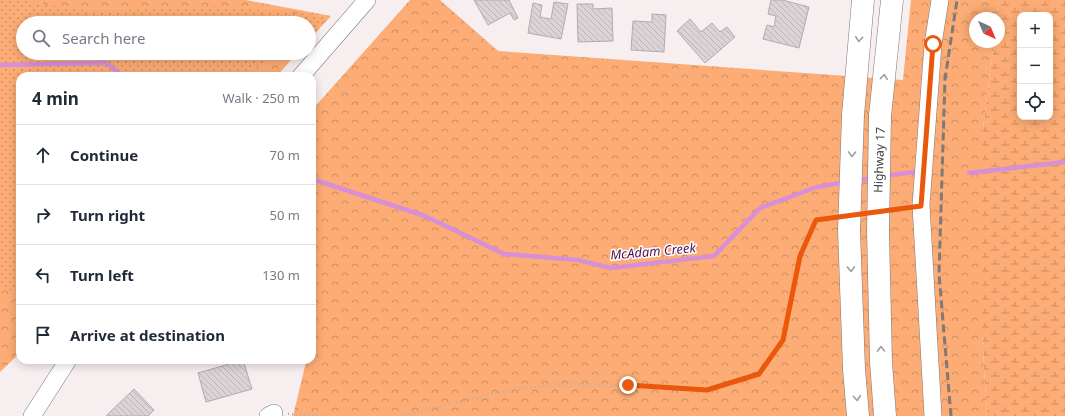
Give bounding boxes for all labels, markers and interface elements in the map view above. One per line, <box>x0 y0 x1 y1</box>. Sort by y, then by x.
north arrow <box>969 12 1005 48</box>
map controls <box>1017 12 1053 120</box>
button: + <box>1017 12 1053 48</box>
search box <box>16 16 316 60</box>
icon: search <box>30 27 52 49</box>
text: Search here <box>62 28 145 48</box>
route start <box>924 35 942 53</box>
one-way arrow <box>855 36 864 42</box>
button: − <box>1017 48 1053 84</box>
one-way arrow <box>879 74 888 80</box>
button: locate <box>1017 84 1053 120</box>
text: 4 min <box>32 87 79 110</box>
text: Walk · 250 m <box>222 89 300 107</box>
street label: Highway 17 <box>869 127 889 193</box>
icon: ahead <box>32 144 54 166</box>
text: Continue <box>70 145 138 165</box>
text: 70 m <box>270 146 300 164</box>
one-way arrow <box>848 151 856 157</box>
icon: right <box>32 204 54 226</box>
text: Turn right <box>70 205 145 225</box>
text: 50 m <box>270 206 300 224</box>
water label: McAdam Creek <box>610 238 697 264</box>
icon: left <box>32 264 54 286</box>
text: Turn left <box>70 265 134 285</box>
text: 130 m <box>262 266 300 284</box>
one-way arrow <box>847 266 855 272</box>
icon: arrive <box>32 324 54 346</box>
text: Arrive at destination <box>70 325 225 345</box>
one-way arrow <box>877 346 885 352</box>
route end <box>619 376 637 394</box>
one-way arrow <box>852 395 861 402</box>

